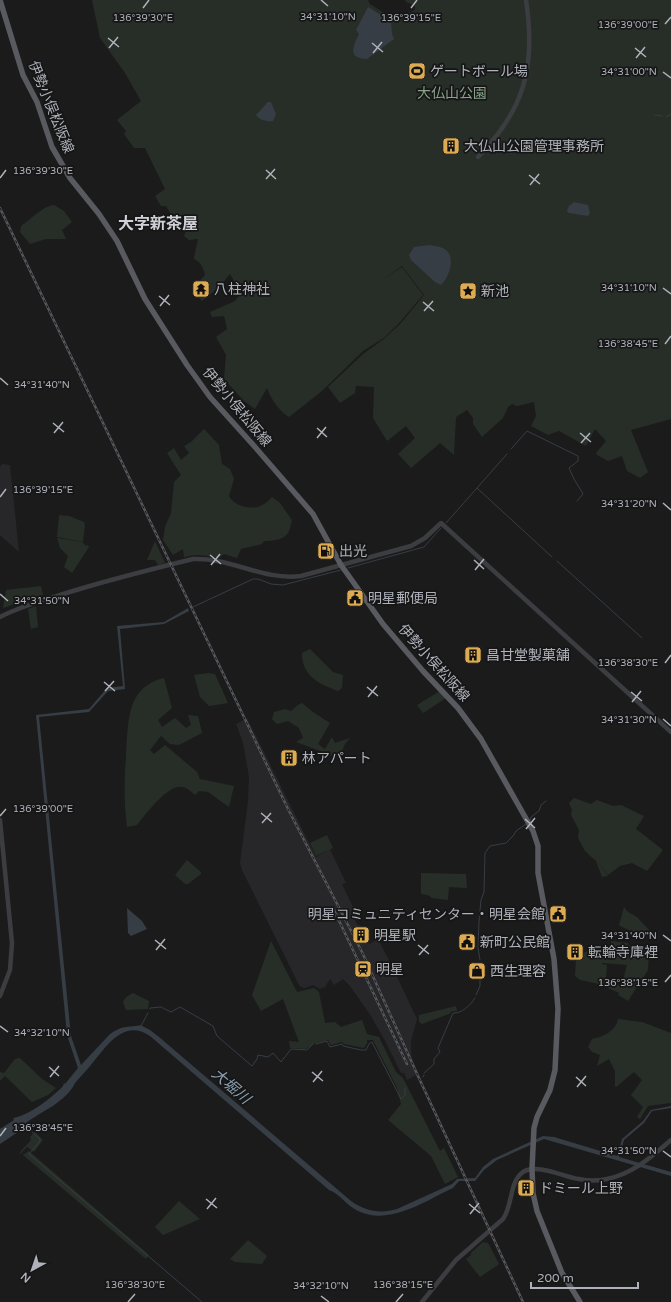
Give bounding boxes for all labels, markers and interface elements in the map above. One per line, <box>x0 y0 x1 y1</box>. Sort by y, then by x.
text: 34°31'10"N <box>300 11 356 23</box>
text: 136°39'30"E <box>113 12 173 24</box>
text: 136°39'15"E <box>381 12 441 24</box>
text: 136°39'00"E <box>598 19 658 31</box>
street label: 伊勢小俣松阪線 <box>25 58 77 156</box>
sports icon: ゲートボール場 <box>407 61 427 81</box>
place label: ゲートボール場 <box>430 63 528 80</box>
text: 34°31'00"N <box>601 66 657 78</box>
park label: 大仏山公園 <box>417 85 487 102</box>
building icon: 大仏山公園管理事務所 <box>441 136 461 156</box>
place label: 大仏山公園管理事務所 <box>464 138 604 155</box>
text: 136°39'30"E <box>13 165 73 177</box>
district label: 大字新茶屋 <box>118 214 198 234</box>
temple icon: 八柱神社 <box>191 279 211 299</box>
place label: 八柱神社 <box>214 281 270 298</box>
place icon: 新池 <box>458 281 478 301</box>
text: 34°31'10"N <box>601 282 657 294</box>
place label: 新池 <box>481 283 509 300</box>
text: 136°38'45"E <box>598 338 658 350</box>
street label: 伊勢小俣松阪線 <box>199 364 275 450</box>
text: 34°31'40"N <box>14 379 70 391</box>
text: 136°39'15"E <box>13 484 73 496</box>
text: 34°31'20"N <box>601 498 657 510</box>
fuel station icon: 出光 <box>316 541 336 561</box>
place label: 出光 <box>339 543 367 560</box>
public building icon: 明星郵便局 <box>345 588 365 608</box>
place label: 明星郵便局 <box>368 590 438 607</box>
text: 34°31'50"N <box>14 595 70 607</box>
street label: 伊勢小俣松阪線 <box>395 621 473 705</box>
building icon: 昌甘堂製菓舗 <box>463 645 483 665</box>
place label: 昌甘堂製菓舗 <box>486 647 570 664</box>
text: 136°38'30"E <box>598 657 658 669</box>
text: 34°31'30"N <box>601 714 657 726</box>
building icon: 林アパート <box>279 748 299 768</box>
place label: 林アパート <box>302 750 372 767</box>
text: 136°39'00"E <box>13 803 73 815</box>
public building icon: 明星コミュニティセンター・明星会館 <box>548 904 568 924</box>
place label: 明星コミュニティセンター・明星会館 <box>308 906 545 923</box>
building icon: 明星駅 <box>351 925 371 945</box>
place label: 明星駅 <box>374 927 416 944</box>
text: 34°31'40"N <box>601 930 657 942</box>
public building icon: 新町公民館 <box>457 932 477 952</box>
place label: 新町公民館 <box>480 934 550 951</box>
building icon: 転輪寺庫裡 <box>565 942 585 962</box>
place label: 転輪寺庫裡 <box>588 944 658 961</box>
station icon: 明星 <box>353 959 373 979</box>
place label: 明星 <box>376 961 404 978</box>
shop icon: 西生理容 <box>467 961 487 981</box>
place label: 西生理容 <box>490 963 546 980</box>
text: 136°38'15"E <box>598 977 658 989</box>
text: 34°32'10"N <box>14 1027 70 1039</box>
water label: 大堀川 <box>208 1064 255 1109</box>
text: 136°38'45"E <box>13 1122 73 1134</box>
text: 34°31'50"N <box>601 1145 657 1157</box>
building icon: ドミール上野 <box>516 1178 536 1198</box>
place label: ドミール上野 <box>539 1180 623 1197</box>
north arrow <box>12 1250 52 1290</box>
scale bar <box>531 1264 638 1290</box>
text: N <box>18 1269 33 1285</box>
text: 200 m <box>537 1271 574 1285</box>
text: 136°38'30"E <box>105 1279 165 1291</box>
text: 136°38'15"E <box>373 1279 433 1291</box>
text: 34°32'10"N <box>293 1280 349 1292</box>

